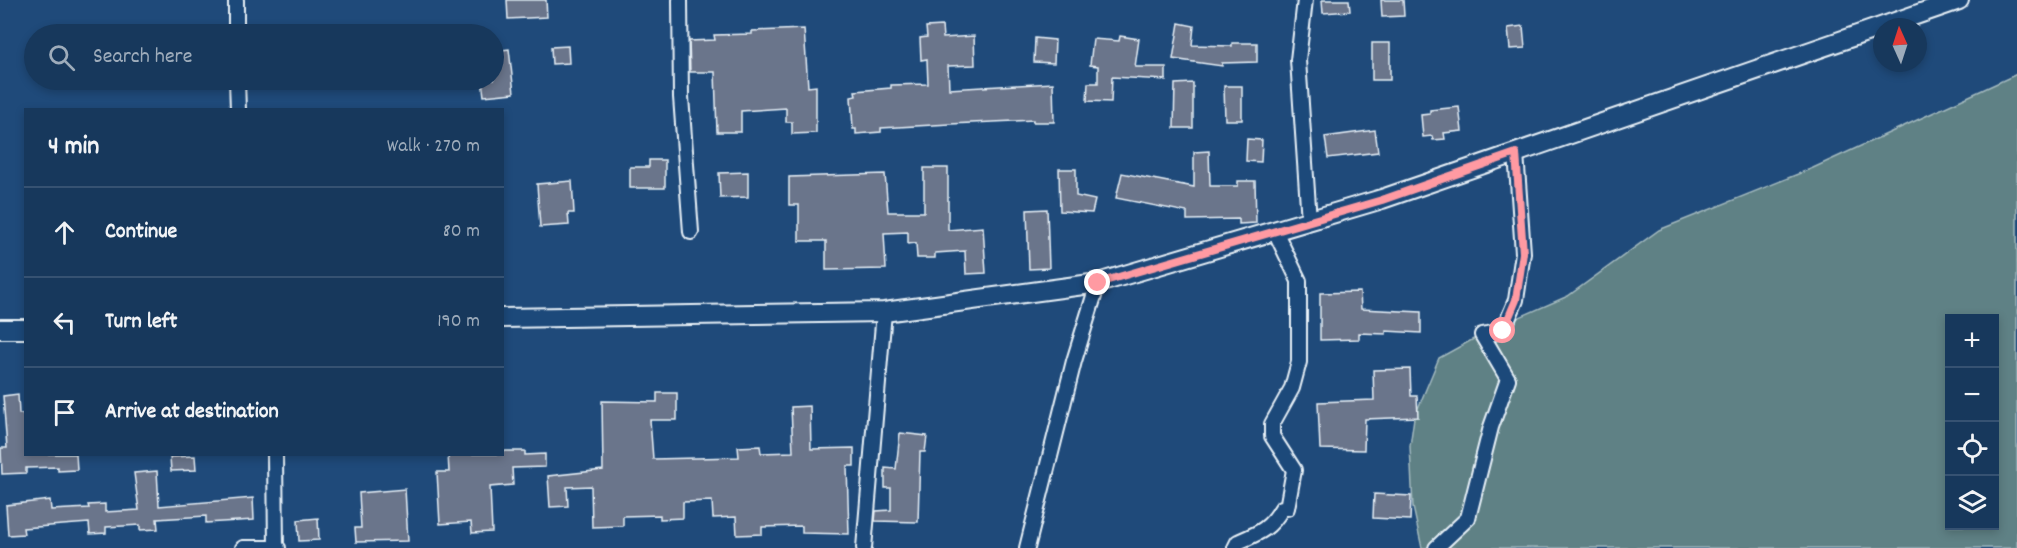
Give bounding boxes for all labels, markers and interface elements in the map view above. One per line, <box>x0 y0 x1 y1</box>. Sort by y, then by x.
north arrow <box>1873 18 1927 72</box>
search box <box>24 24 504 90</box>
icon: search <box>45 41 78 74</box>
text: Search here <box>93 42 192 73</box>
text: 4 min <box>48 129 99 166</box>
text: Walk · 270 m <box>387 133 480 161</box>
icon: ahead <box>48 216 81 249</box>
text: Continue <box>105 217 177 248</box>
text: 80 m <box>443 218 480 246</box>
route end <box>1084 269 1110 295</box>
icon: left <box>48 306 81 339</box>
text: Turn left <box>105 307 177 338</box>
text: 190 m <box>437 308 480 336</box>
map controls <box>1945 314 1999 530</box>
button: + <box>1945 314 1999 368</box>
route start <box>1489 317 1515 343</box>
button: − <box>1945 368 1999 422</box>
icon: arrive <box>48 396 81 429</box>
text: Arrive at destination <box>105 397 279 428</box>
button: locate <box>1945 422 1999 476</box>
button: layers <box>1945 476 1999 530</box>

